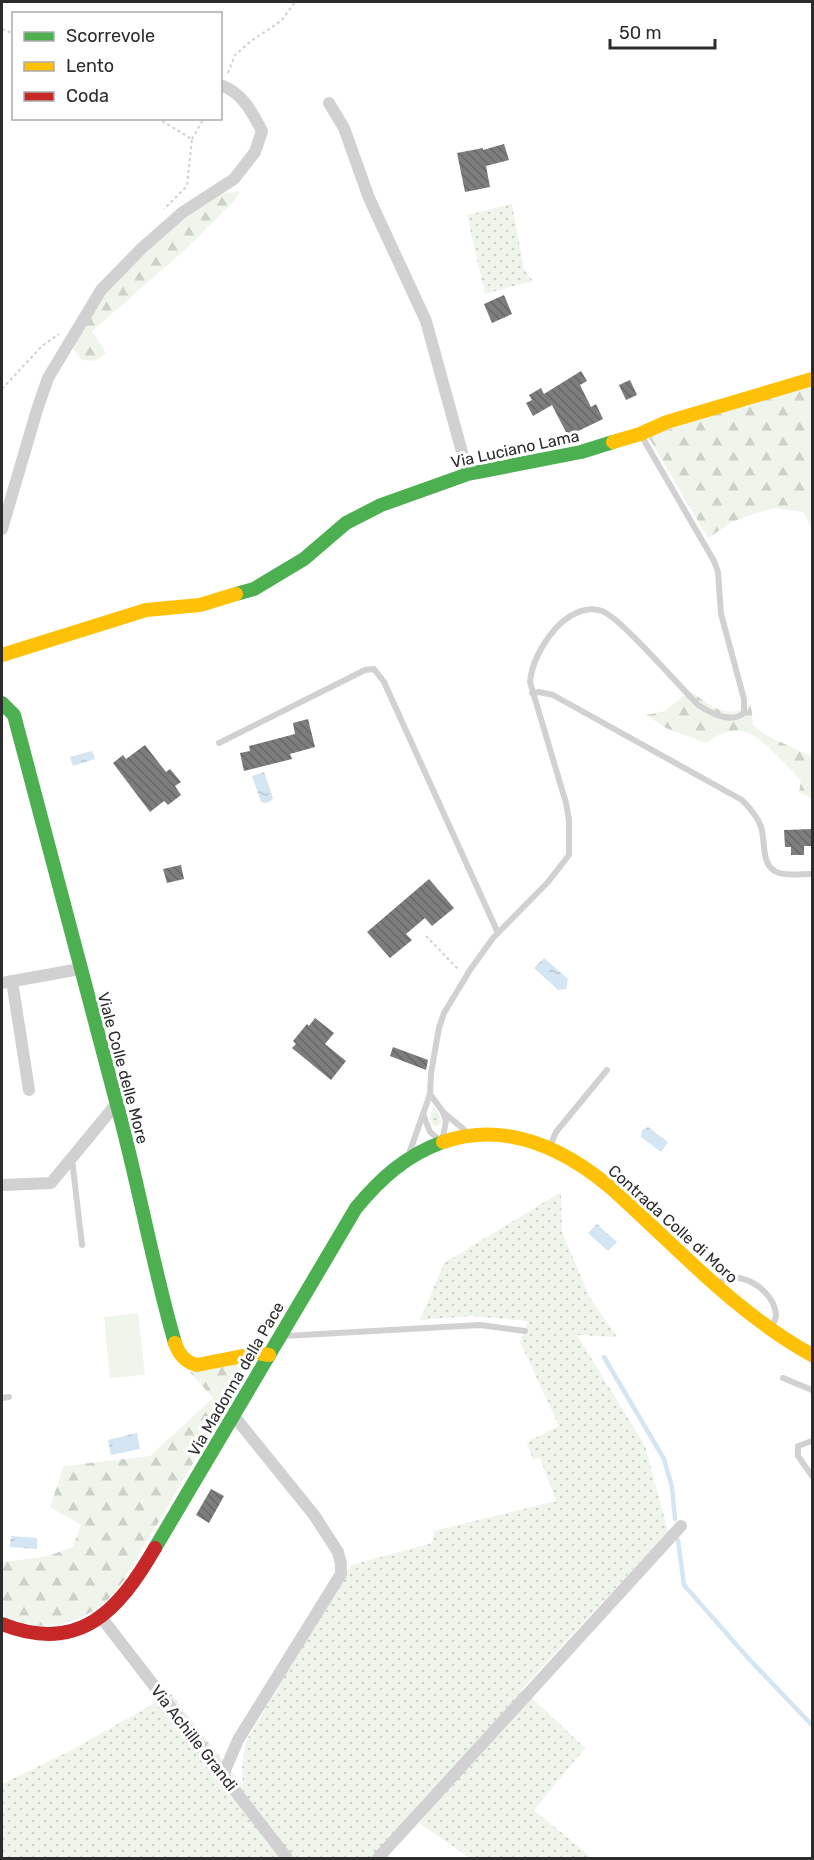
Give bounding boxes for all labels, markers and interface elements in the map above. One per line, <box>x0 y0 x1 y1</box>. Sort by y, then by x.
legend <box>12 12 222 120</box>
scale bar <box>610 12 715 50</box>
text: 50 m <box>619 22 662 44</box>
text: Scorrevole <box>66 25 155 47</box>
text: Lento <box>66 55 114 77</box>
text: Coda <box>66 85 109 107</box>
street label: Via Luciano Lama <box>449 426 581 472</box>
street label: Viale Colle delle More <box>94 990 152 1146</box>
street label: Contrada Colle di Moro <box>604 1161 742 1287</box>
street label: Via Madonna della Pace <box>184 1298 288 1460</box>
street label: Via Achille Grandi <box>147 1681 241 1795</box>

